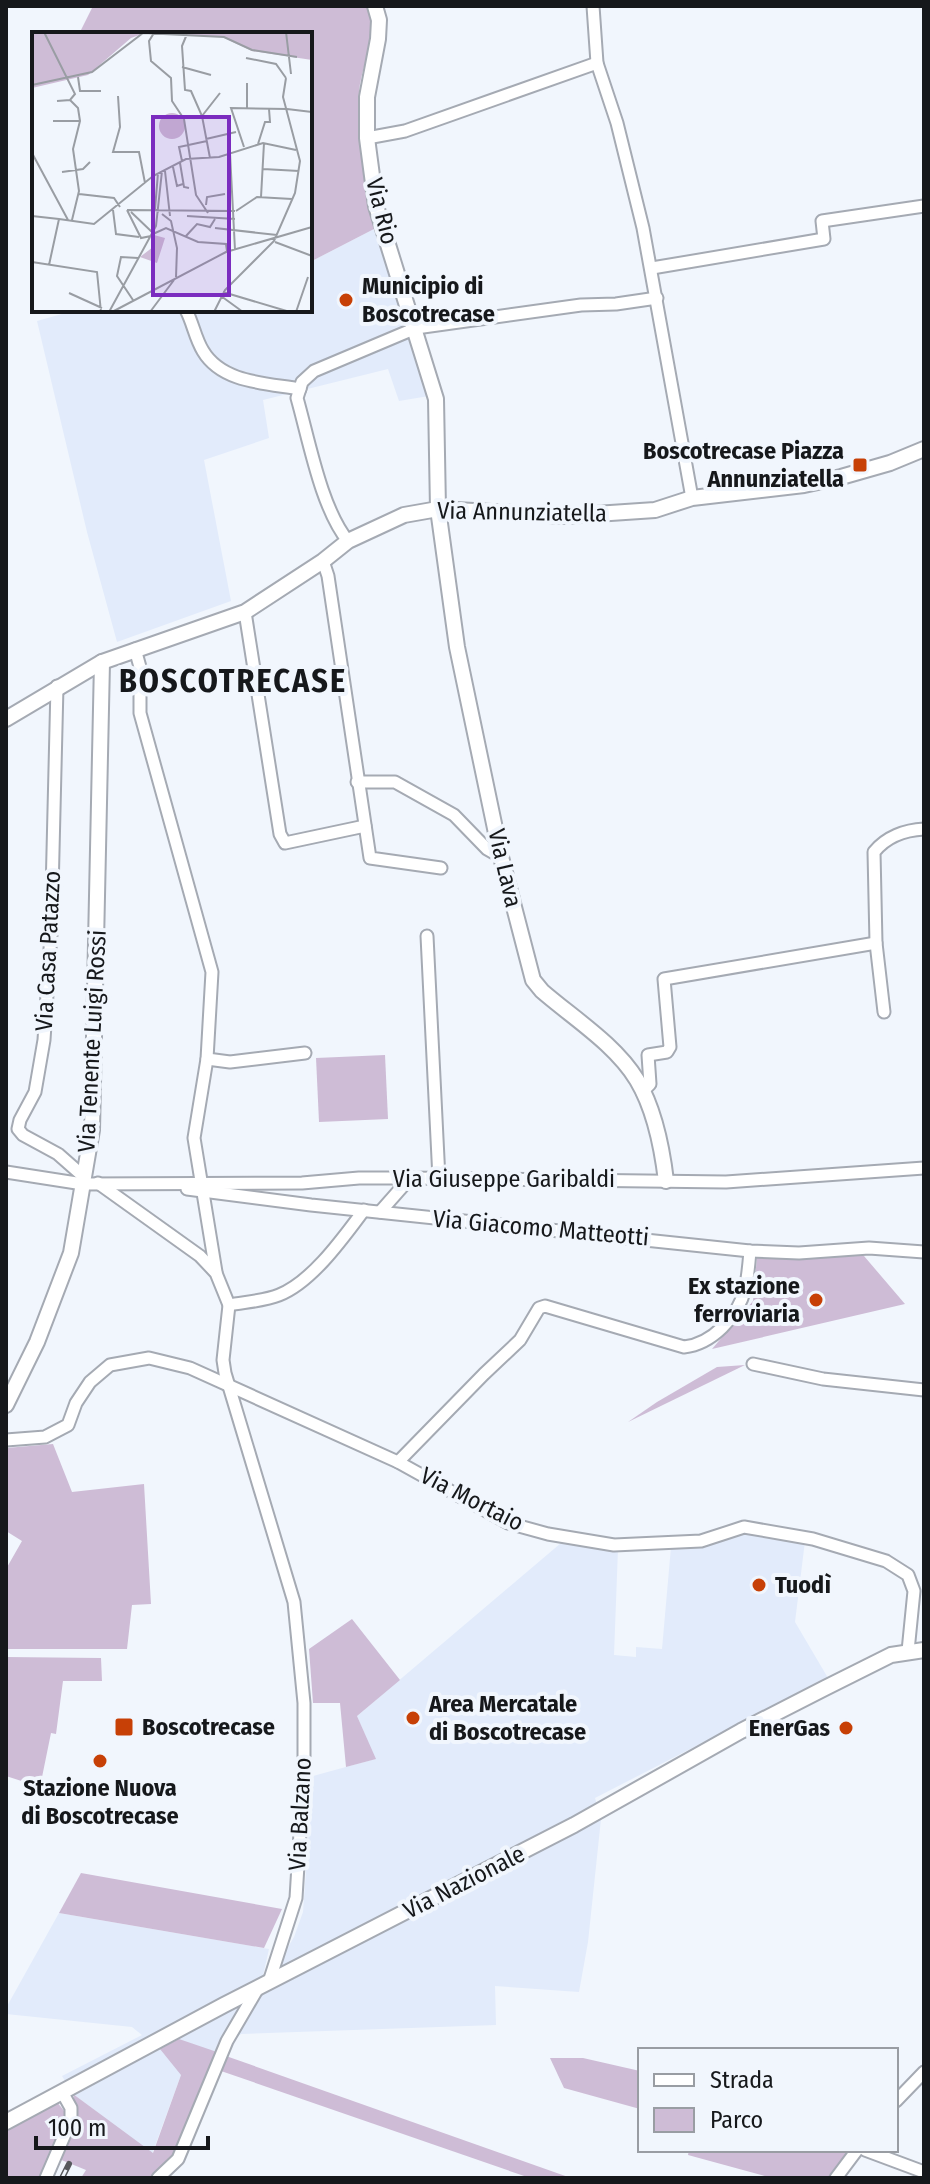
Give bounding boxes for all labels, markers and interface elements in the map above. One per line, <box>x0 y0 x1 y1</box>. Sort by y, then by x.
inset map <box>32 32 312 312</box>
street label: Via Rio <box>360 175 404 247</box>
place label: Municipio di Boscotrecase <box>362 272 495 328</box>
marker: Municipio di Boscotrecase <box>337 291 355 309</box>
place label: Boscotrecase Piazza Annunziatella <box>643 437 844 493</box>
marker: Boscotrecase Piazza Annunziatella <box>851 456 869 474</box>
street label: Via Annunziatella <box>437 497 607 527</box>
district label: BOSCOTRECASE <box>119 662 347 700</box>
street label: Via Lava <box>482 826 528 910</box>
street label: Via Casa Patazzo <box>30 870 66 1032</box>
street label: Via Tenente Luigi Rossi <box>72 929 112 1153</box>
street label: Via Giuseppe Garibaldi <box>393 1165 615 1193</box>
street label: Via Giacomo Matteotti <box>432 1205 650 1251</box>
place label: Ex stazione ferroviaria <box>688 1272 800 1328</box>
marker: Ex stazione ferroviaria <box>807 1291 825 1309</box>
street label: Via Mortaio <box>416 1461 528 1537</box>
place label: Tuodì <box>775 1571 832 1599</box>
marker: Tuodì <box>750 1576 768 1594</box>
place label: Area Mercatale di Boscotrecase <box>428 1690 586 1746</box>
marker: Area Mercatale di Boscotrecase <box>404 1709 422 1727</box>
place label: Boscotrecase <box>142 1713 275 1741</box>
place label: EnerGas <box>749 1714 830 1742</box>
marker: Boscotrecase <box>113 1716 135 1738</box>
marker: EnerGas <box>837 1719 855 1737</box>
marker: Stazione Nuova di Boscotrecase <box>91 1752 109 1770</box>
street label: Via Balzano <box>283 1757 317 1871</box>
place label: Stazione Nuova di Boscotrecase <box>21 1774 179 1830</box>
street label: Via Nazionale <box>399 1839 529 1925</box>
legend <box>638 2048 898 2152</box>
text: Strada <box>710 2066 774 2094</box>
scale bar <box>36 2100 208 2150</box>
text: Parco <box>710 2106 763 2134</box>
text: 100 m <box>48 2114 106 2142</box>

